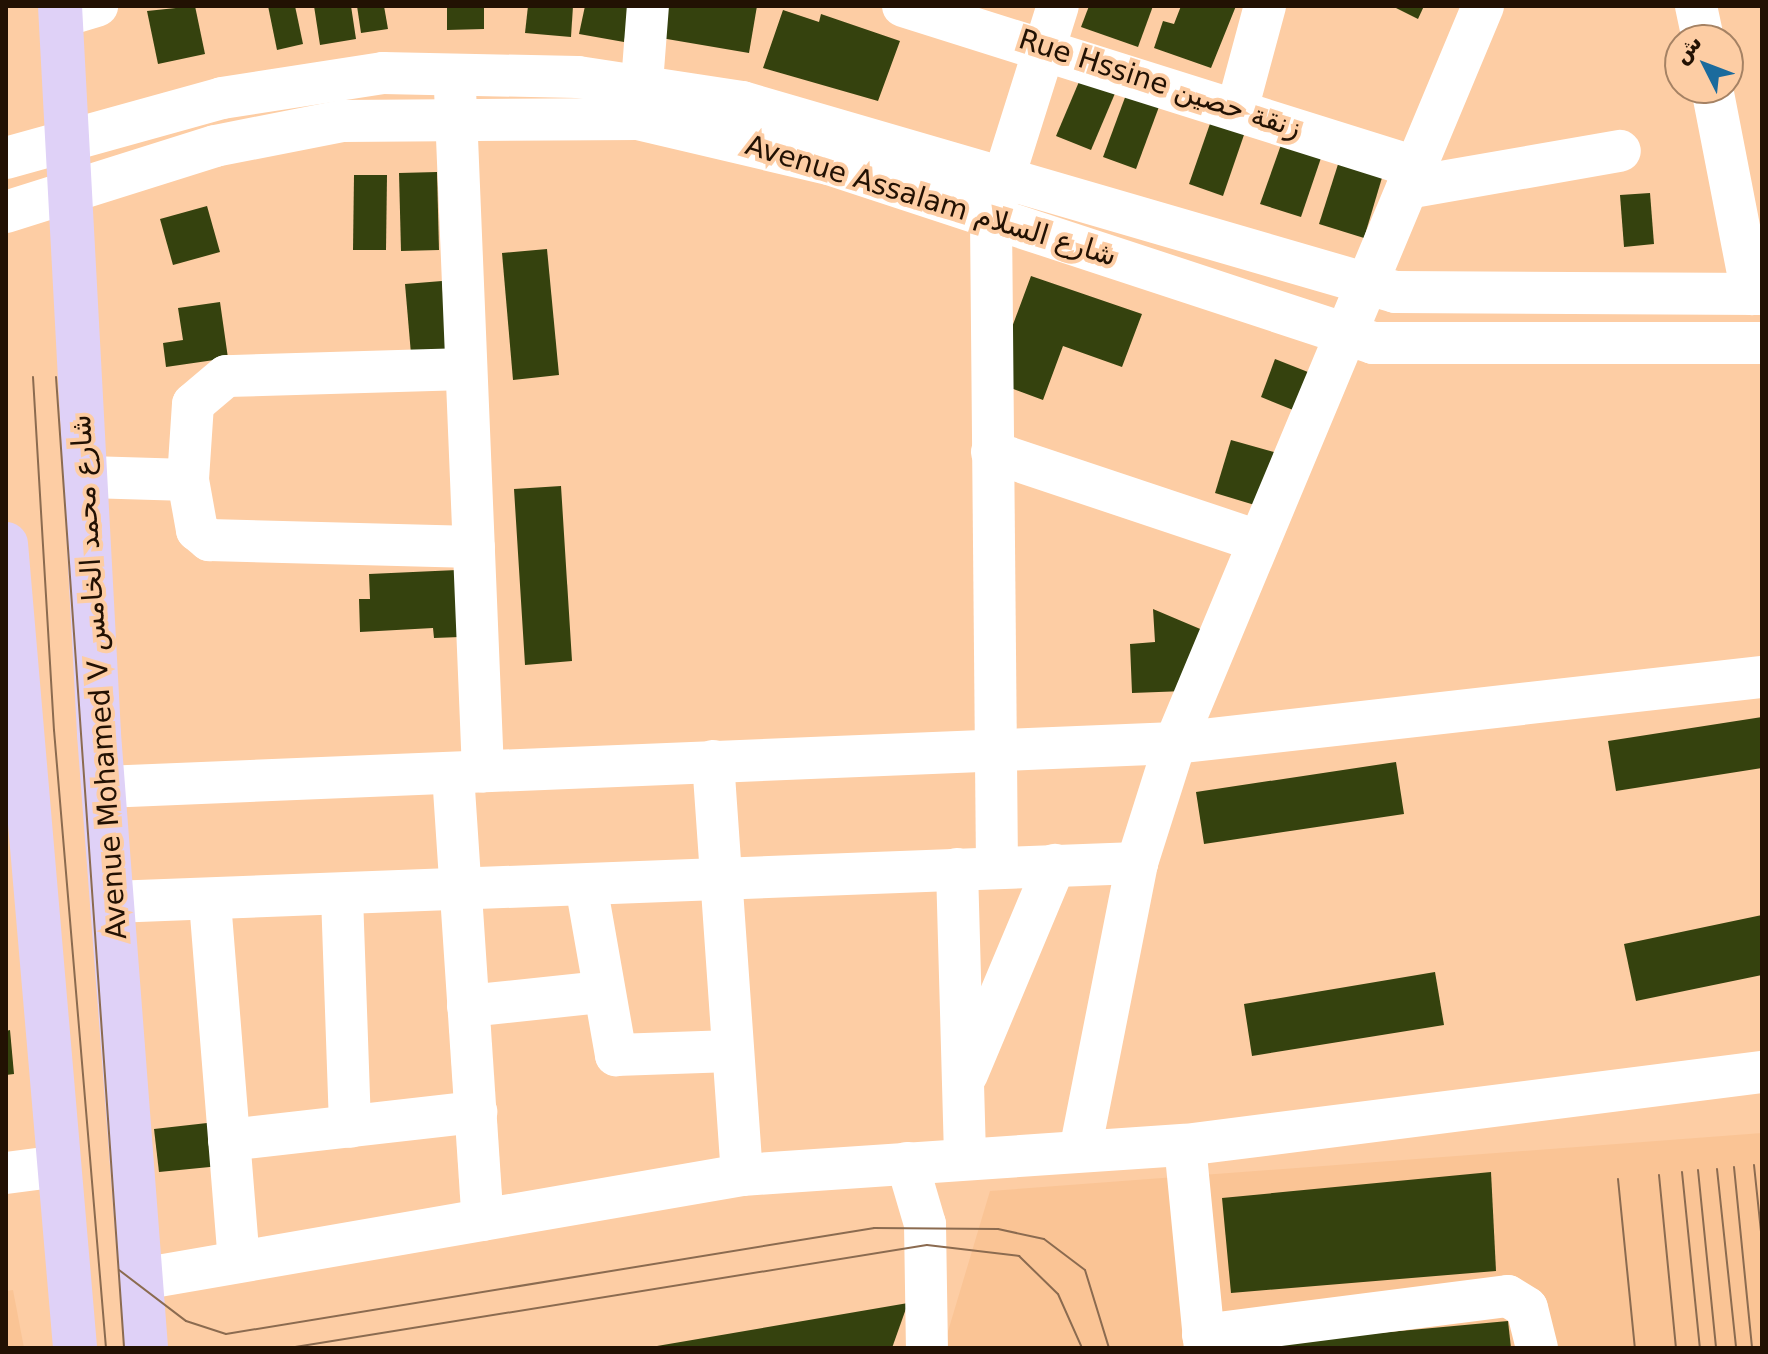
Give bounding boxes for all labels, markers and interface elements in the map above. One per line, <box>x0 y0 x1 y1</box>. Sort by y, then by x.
street label: Rue Hssine زنقة حصين <box>1015 22 1305 146</box>
north arrow <box>1664 24 1744 104</box>
text: ش <box>1668 29 1707 69</box>
street label: Avenue Assalam شارع السلام <box>742 129 1120 273</box>
street label: Avenue Mohamed V شارع محمد الخامس <box>64 413 134 941</box>

